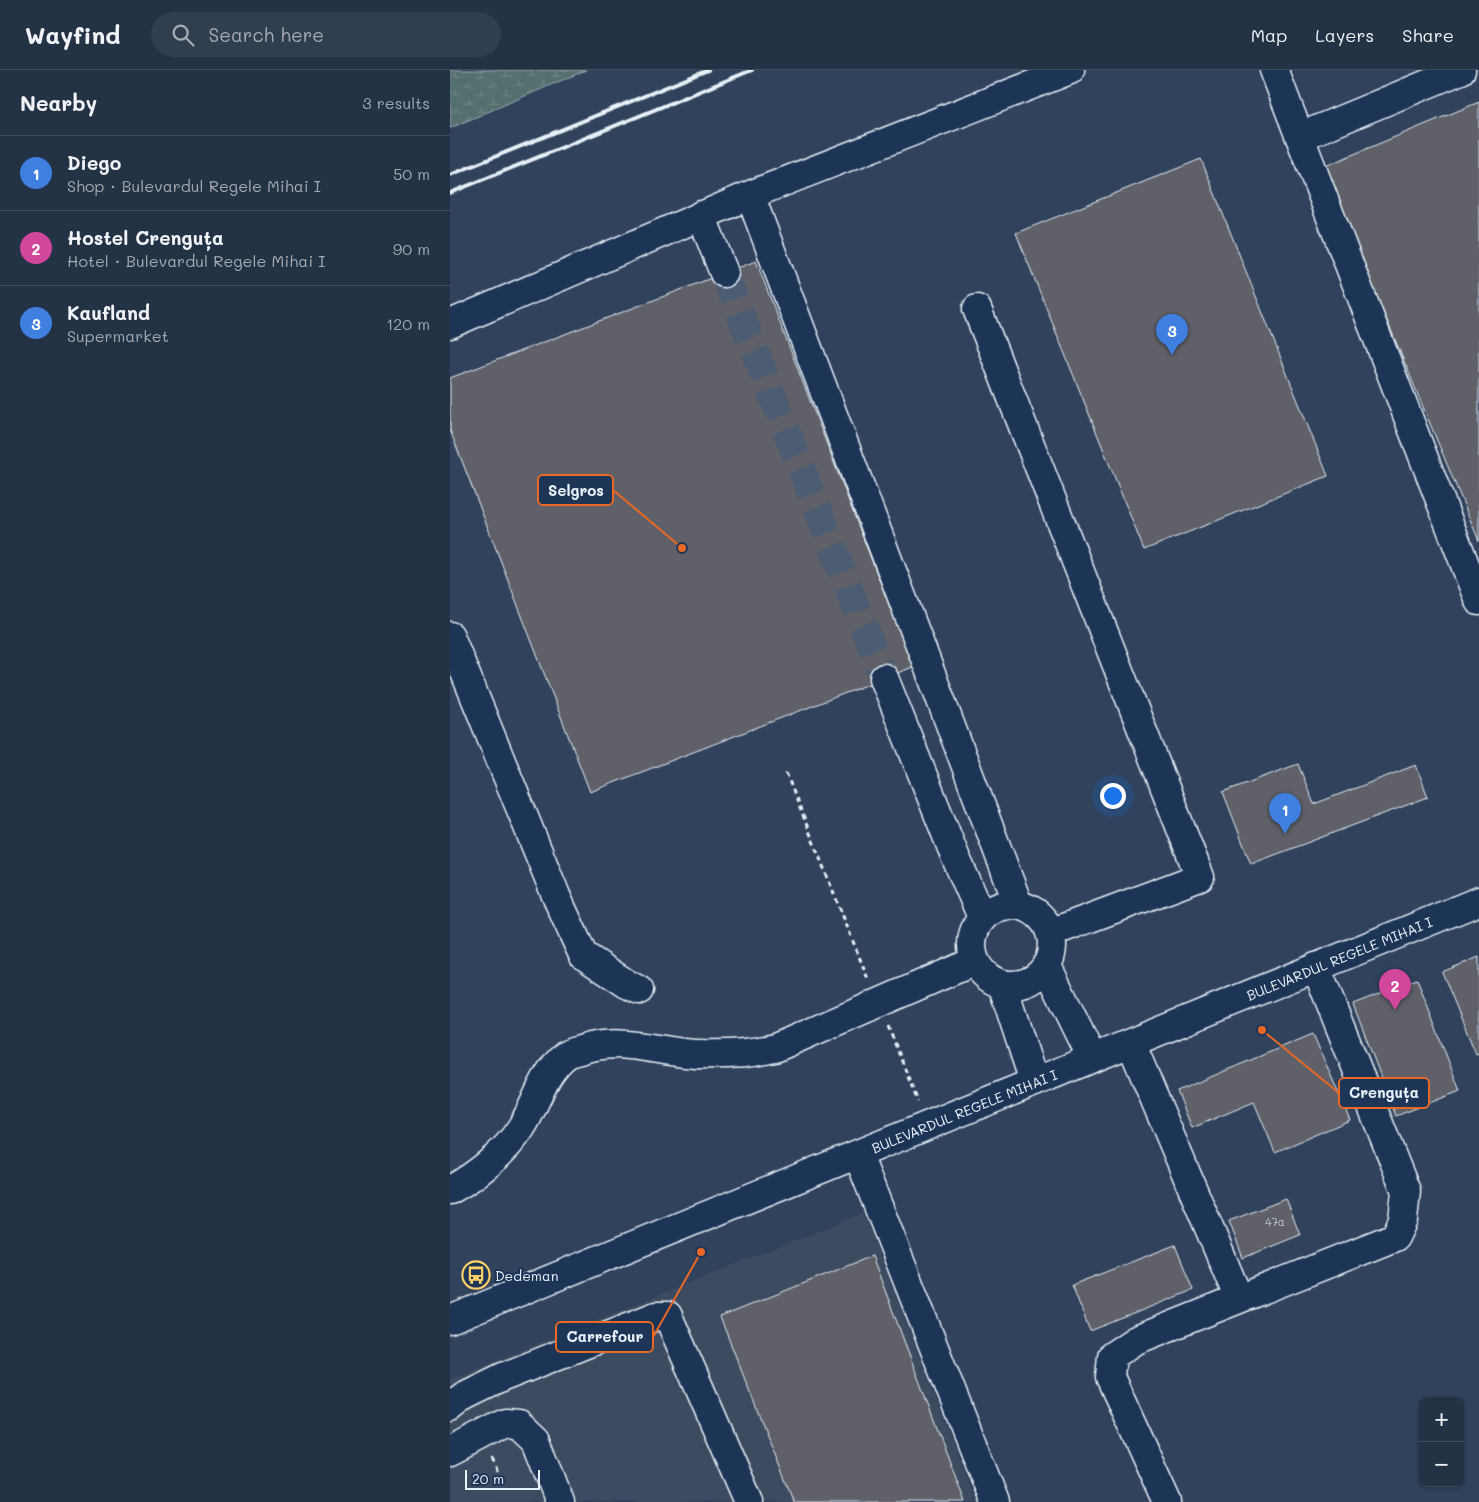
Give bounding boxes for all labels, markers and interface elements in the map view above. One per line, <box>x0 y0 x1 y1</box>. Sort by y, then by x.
search box <box>151 12 501 57</box>
text: Wayfind <box>25 19 121 50</box>
icon: search <box>169 21 197 49</box>
text: Search here <box>209 22 324 47</box>
text: Map <box>1251 23 1287 47</box>
text: Layers <box>1315 23 1374 47</box>
text: Share <box>1402 23 1454 47</box>
text: Nearby <box>20 89 97 116</box>
text: 3 results <box>362 92 430 113</box>
text: Diego <box>67 150 121 175</box>
text: 1 <box>32 163 40 184</box>
text: 50 m <box>393 163 430 184</box>
text: Shop · Bulevardul Regele Mihai I <box>67 175 321 196</box>
text: Hostel Crenguța <box>67 225 224 250</box>
text: 2 <box>32 238 40 259</box>
text: 90 m <box>393 238 430 259</box>
text: Hotel · Bulevardul Regele Mihai I <box>67 250 325 271</box>
text: Kaufland <box>67 300 150 325</box>
text: 3 <box>31 313 41 334</box>
text: 120 m <box>386 313 430 334</box>
pin: 3 <box>1156 314 1188 355</box>
text: Supermarket <box>67 325 169 346</box>
callout: Selgros <box>538 475 613 505</box>
text: Selgros <box>548 480 604 500</box>
your location <box>1100 783 1126 809</box>
pin: 1 <box>1269 793 1301 834</box>
street label: BULEVARDUL REGELE MIHAI I <box>1243 912 1435 1004</box>
pin: 2 <box>1379 969 1411 1010</box>
street label: BULEVARDUL REGELE MIHAI I <box>868 1064 1060 1157</box>
callout: Crenguța <box>1339 1078 1429 1108</box>
text: Crenguța <box>1349 1082 1419 1103</box>
house number: 47a <box>1265 1214 1285 1229</box>
bus stop icon: Dedeman <box>461 1260 491 1290</box>
place label: Dedeman <box>495 1266 558 1285</box>
callout: Carrefour <box>556 1322 653 1352</box>
text: Carrefour <box>567 1326 644 1346</box>
map controls <box>1419 1397 1464 1487</box>
button: + <box>1419 1397 1464 1442</box>
button: − <box>1419 1442 1464 1487</box>
scale bar <box>465 1467 540 1490</box>
text: 20 m <box>472 1469 504 1488</box>

